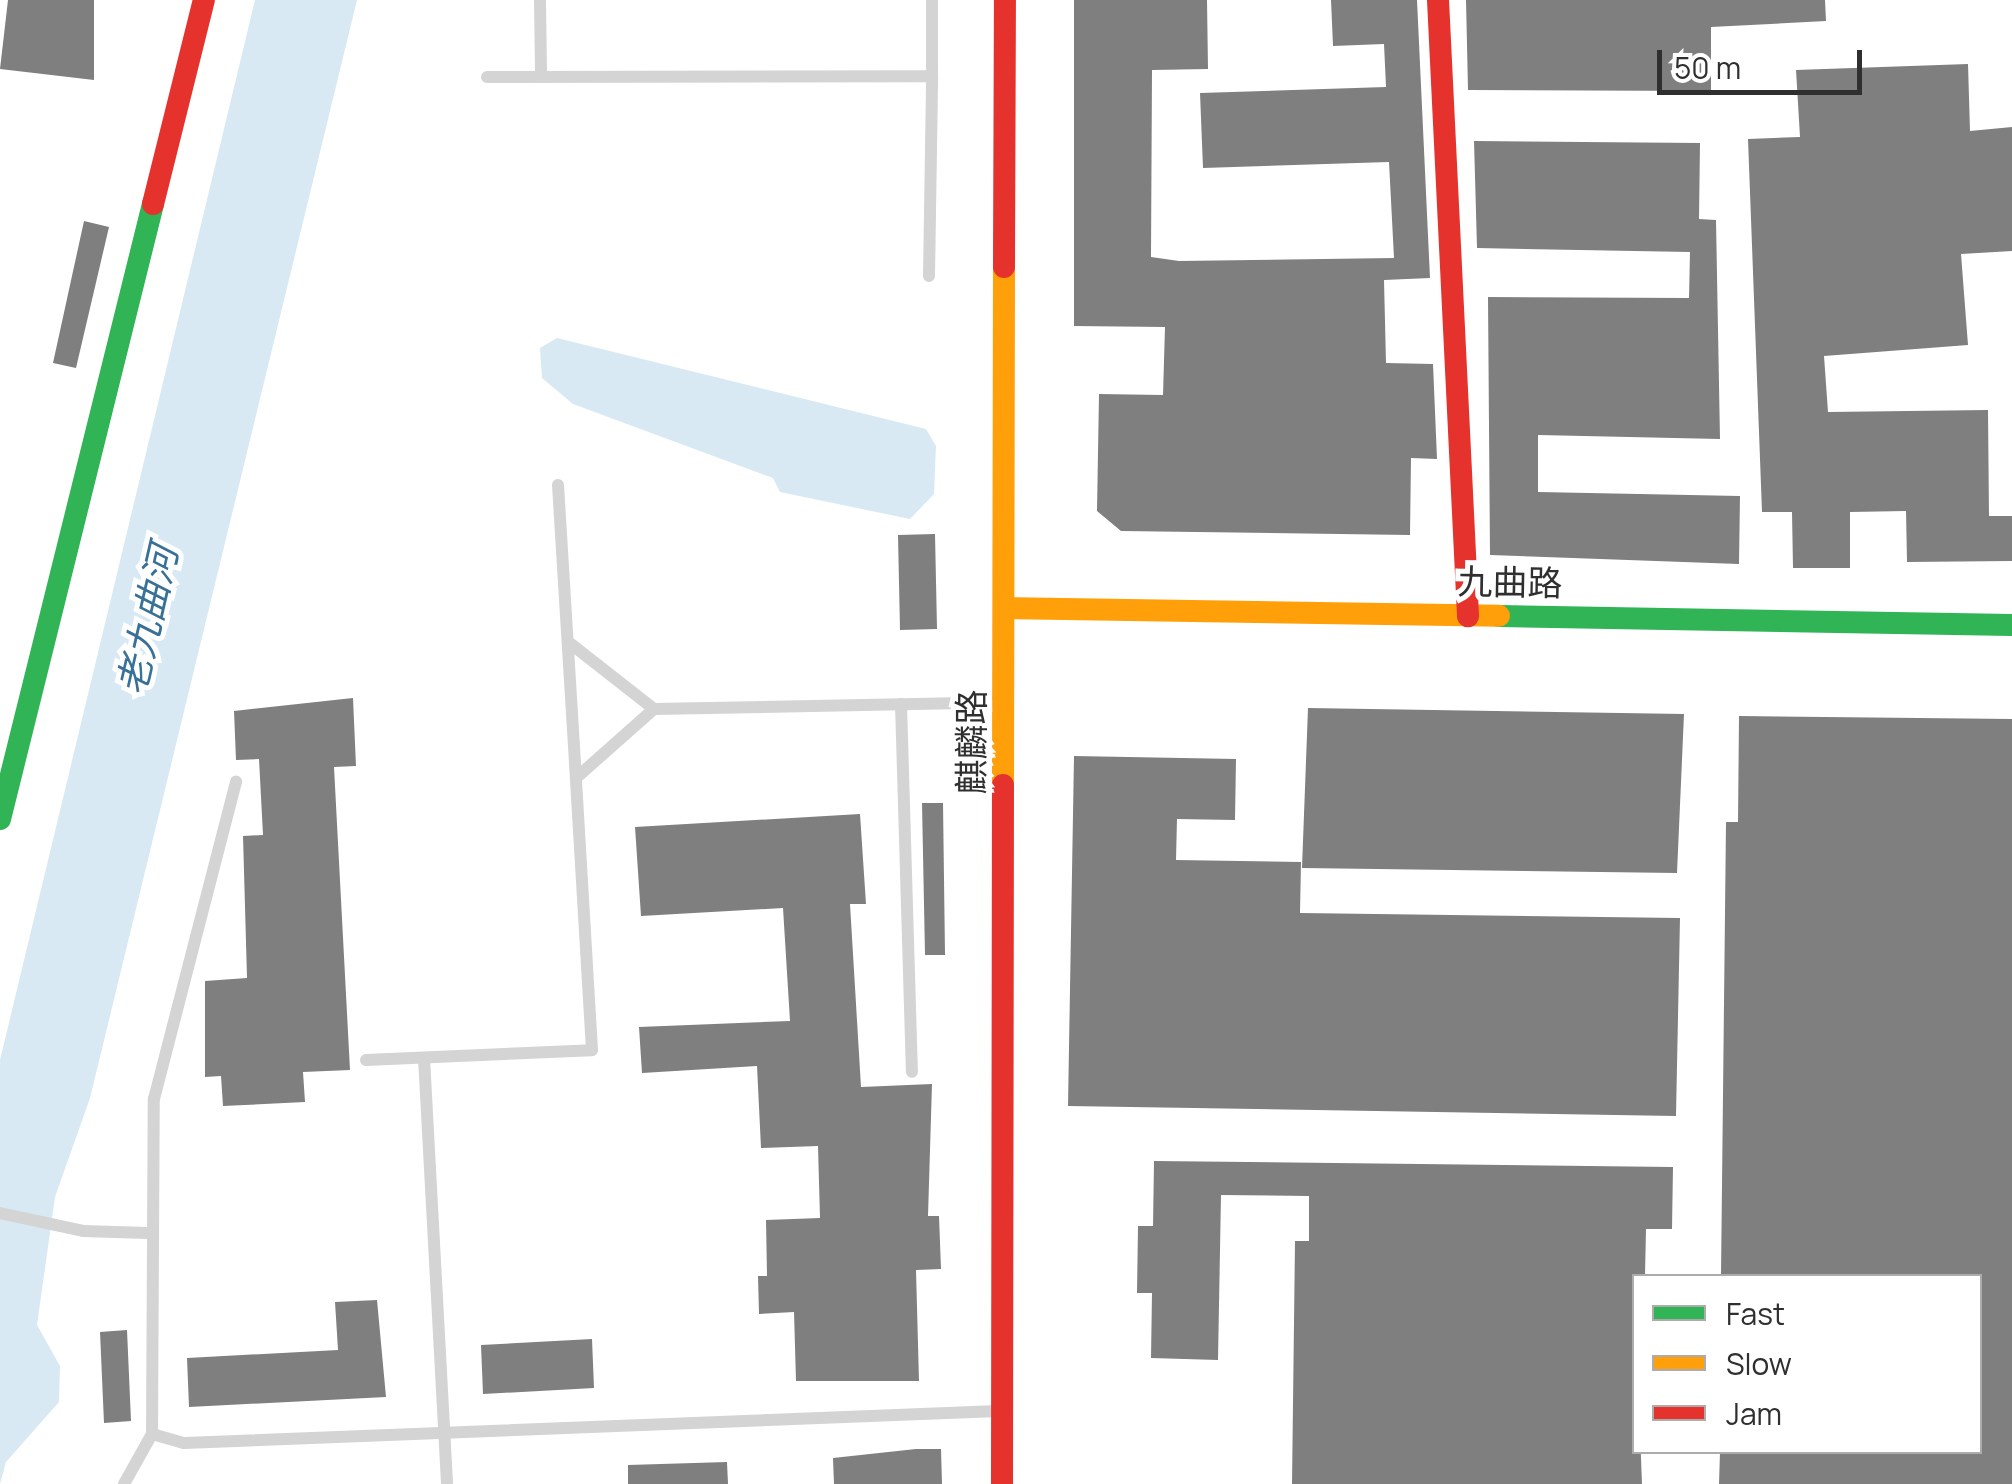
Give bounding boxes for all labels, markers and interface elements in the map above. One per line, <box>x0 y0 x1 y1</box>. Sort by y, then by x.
scale bar <box>1662 30 1867 92</box>
text: 50 m <box>1674 47 1741 88</box>
water label: 老九曲河 <box>108 541 186 699</box>
street label: 九曲路 <box>1457 560 1563 604</box>
street label: 麒麟路 <box>950 690 992 794</box>
legend <box>1632 1274 1982 1454</box>
text: Fast <box>1726 1293 1785 1334</box>
text: Slow <box>1726 1343 1792 1384</box>
text: Jam <box>1726 1393 1782 1434</box>

